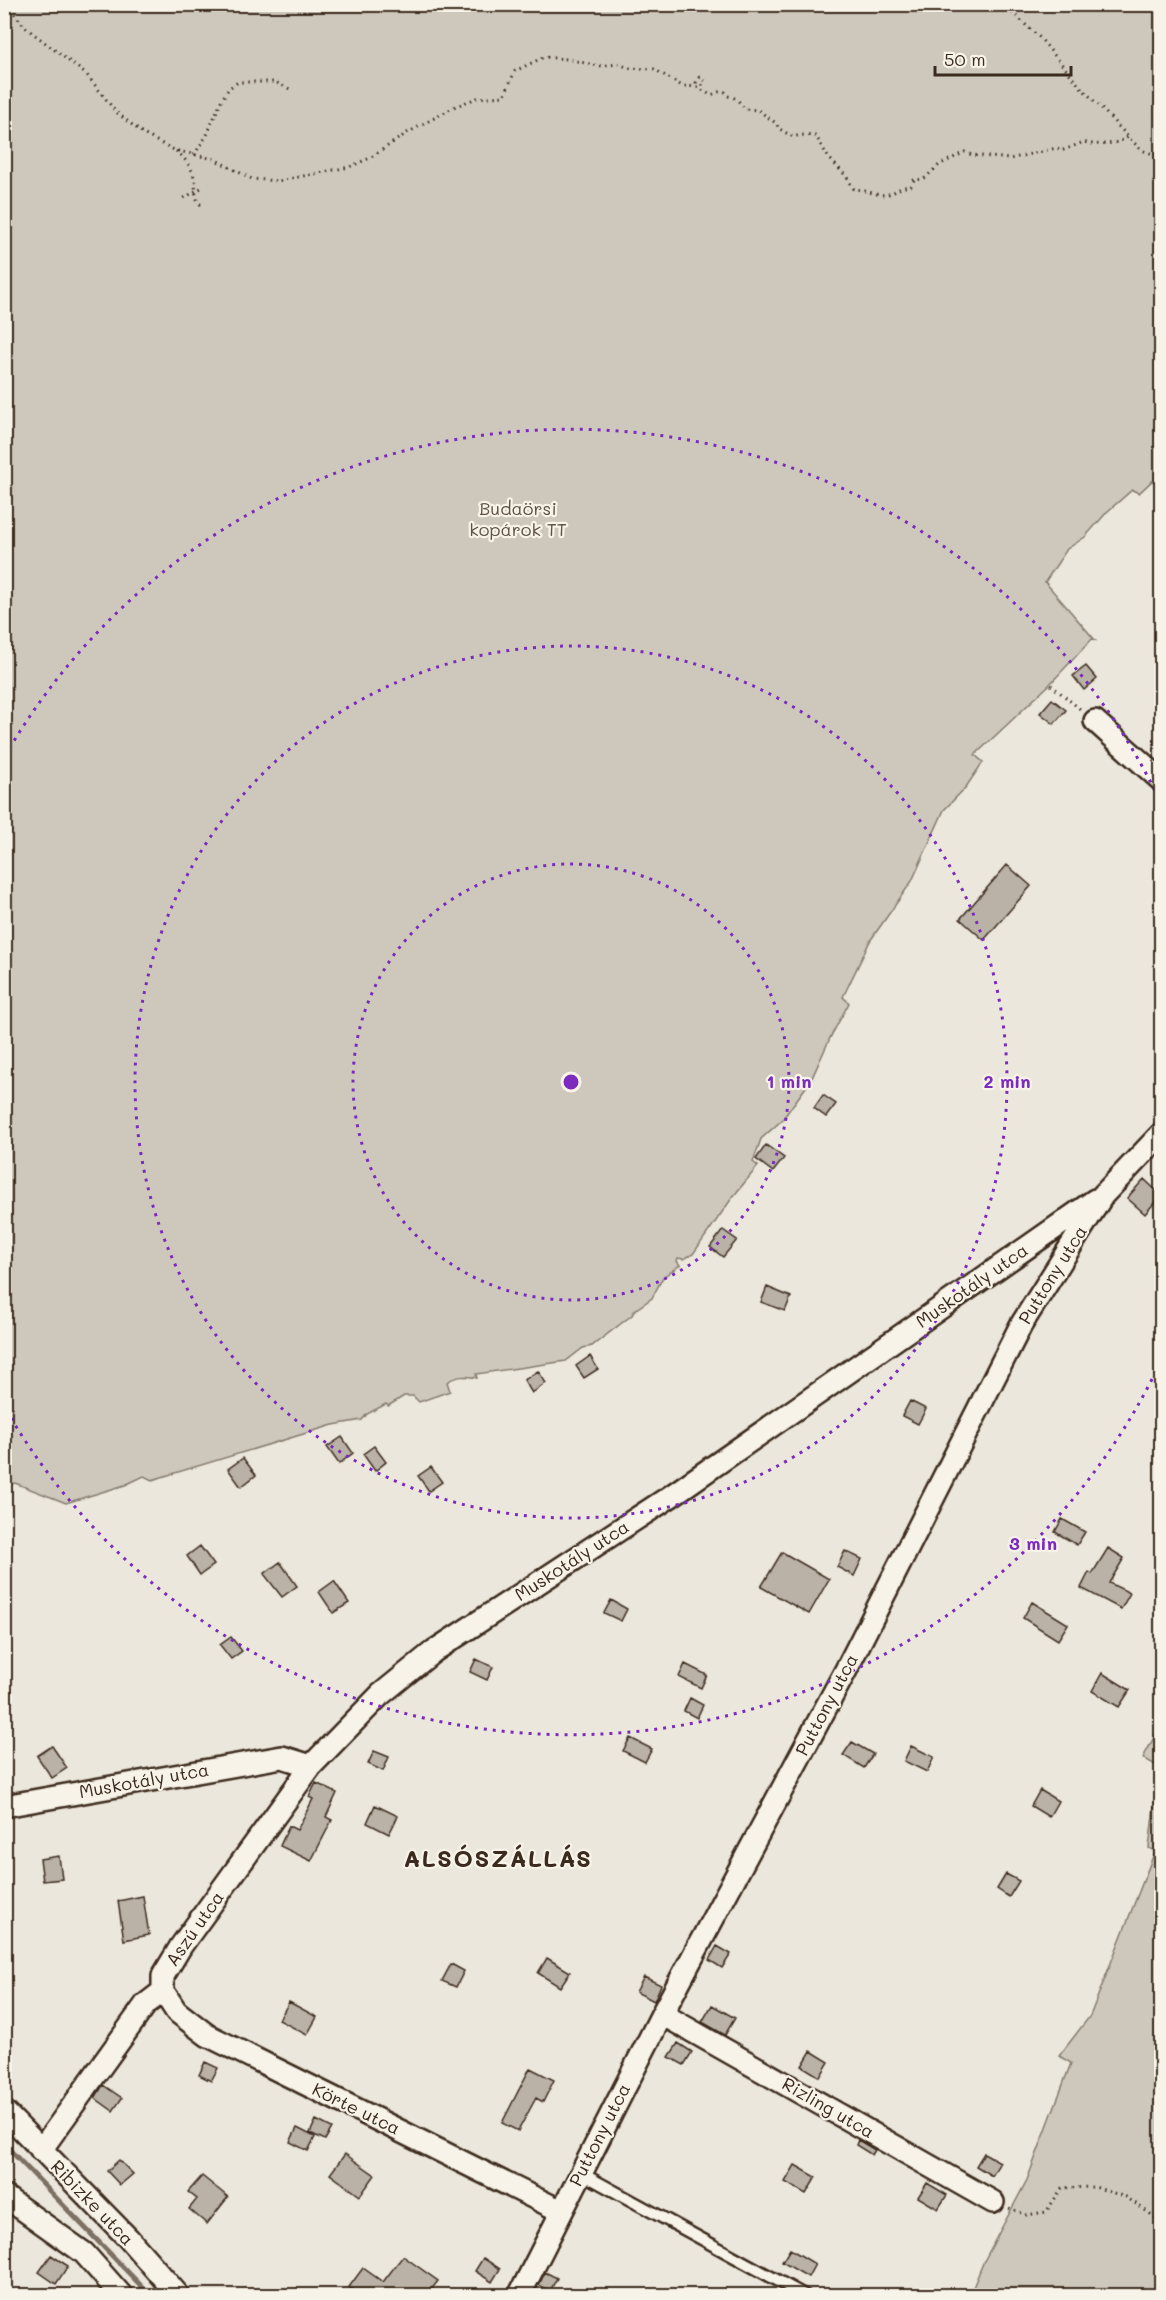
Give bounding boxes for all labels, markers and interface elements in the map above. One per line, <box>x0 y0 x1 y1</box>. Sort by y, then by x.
scale bar <box>935 39 1072 77</box>
text: 50 m <box>944 47 986 71</box>
park label: Budaörsi kopárok TT <box>469 496 567 541</box>
text: 1 min <box>766 1069 812 1093</box>
text: 2 min <box>983 1069 1031 1093</box>
centre of rings <box>561 1072 581 1092</box>
street label: Puttony utca <box>1012 1221 1092 1328</box>
street label: Muskotály utca <box>911 1238 1032 1333</box>
street label: Muskotály utca <box>510 1514 633 1606</box>
text: 3 min <box>1009 1531 1057 1555</box>
street label: Puttony utca <box>789 1649 863 1760</box>
street label: Muskotály utca <box>77 1757 211 1803</box>
district label: ALSÓSZÁLLÁS <box>403 1842 593 1873</box>
street label: Aszú utca <box>160 1886 229 1971</box>
street label: Rizling utca <box>778 2071 879 2143</box>
street label: Körte utca <box>308 2076 404 2140</box>
street label: Puttony utca <box>563 2079 635 2190</box>
street label: Ribizke utca <box>46 2154 140 2250</box>

